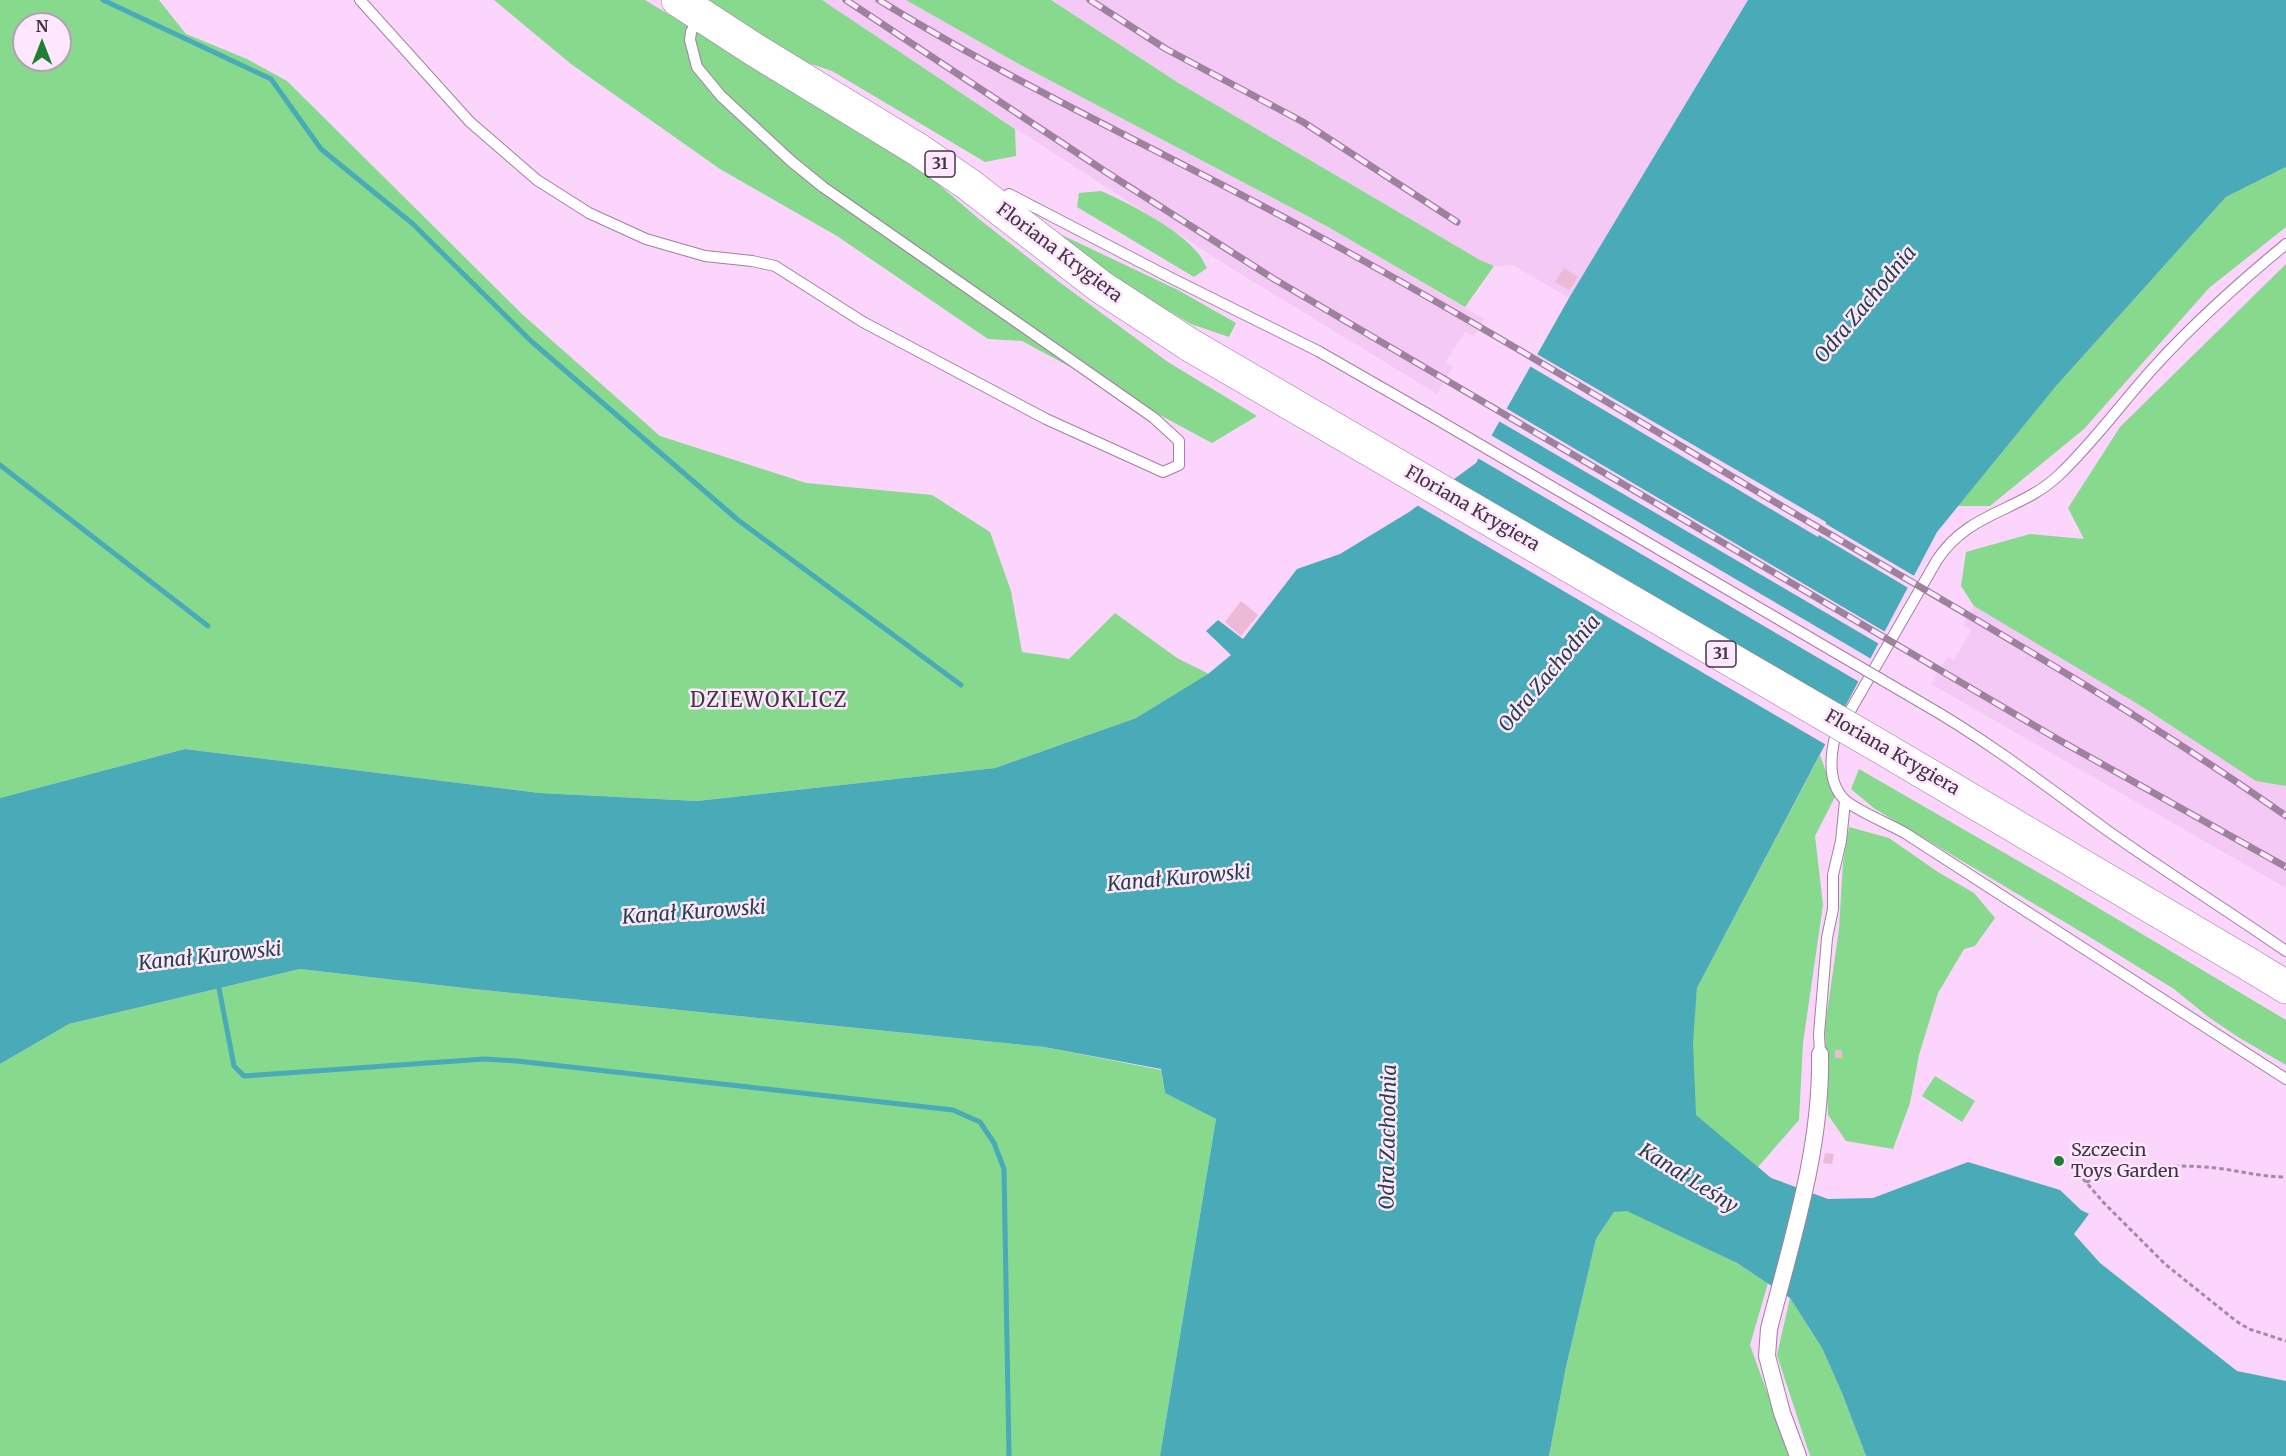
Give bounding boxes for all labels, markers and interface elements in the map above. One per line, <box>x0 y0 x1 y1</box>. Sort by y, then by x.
north arrow <box>12 12 72 72</box>
text: N <box>36 16 48 36</box>
road number: 31 <box>925 151 955 177</box>
street label: Floriana Krygiera <box>992 199 1126 307</box>
water label: Odra Zachodnia <box>1810 242 1922 368</box>
street label: Floriana Krygiera <box>1401 462 1543 556</box>
water label: Odra Zachodnia <box>1494 611 1606 737</box>
road number: 31 <box>1706 641 1736 667</box>
district label: DZIEWOKLICZ <box>690 689 848 713</box>
street label: Floriana Krygiera <box>1821 706 1963 800</box>
water label: Kanał Kurowski <box>1106 861 1252 897</box>
water label: Kanał Kurowski <box>621 896 767 930</box>
water label: Kanał Kurowski <box>137 938 283 976</box>
water label: Odra Zachodnia <box>1376 1064 1402 1210</box>
water label: Kanał Leśny <box>1634 1139 1742 1219</box>
place label: Szczecin Toys Garden <box>2071 1140 2179 1182</box>
marker: Szczecin Toys Garden <box>2052 1154 2066 1168</box>

